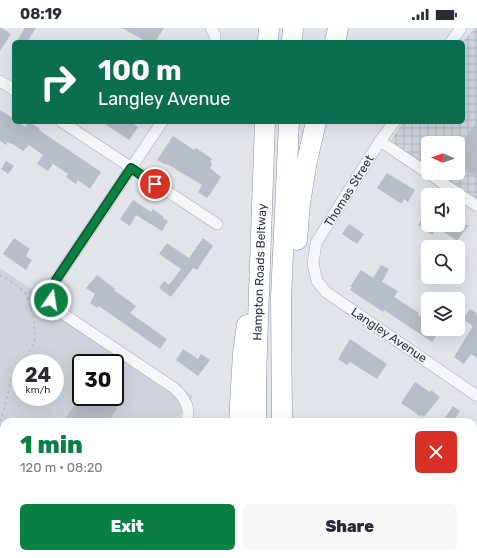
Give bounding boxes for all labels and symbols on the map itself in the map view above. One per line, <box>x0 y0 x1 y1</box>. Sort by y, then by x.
north arrow <box>421 136 465 180</box>
street label: Thomas Street <box>321 152 377 229</box>
pin <box>138 167 172 201</box>
street label: Hampton Roads Beltway <box>250 203 269 341</box>
position arrow <box>30 279 72 321</box>
street label: Langley Avenue <box>349 305 430 366</box>
speed limit sign: 30 <box>72 354 124 406</box>

